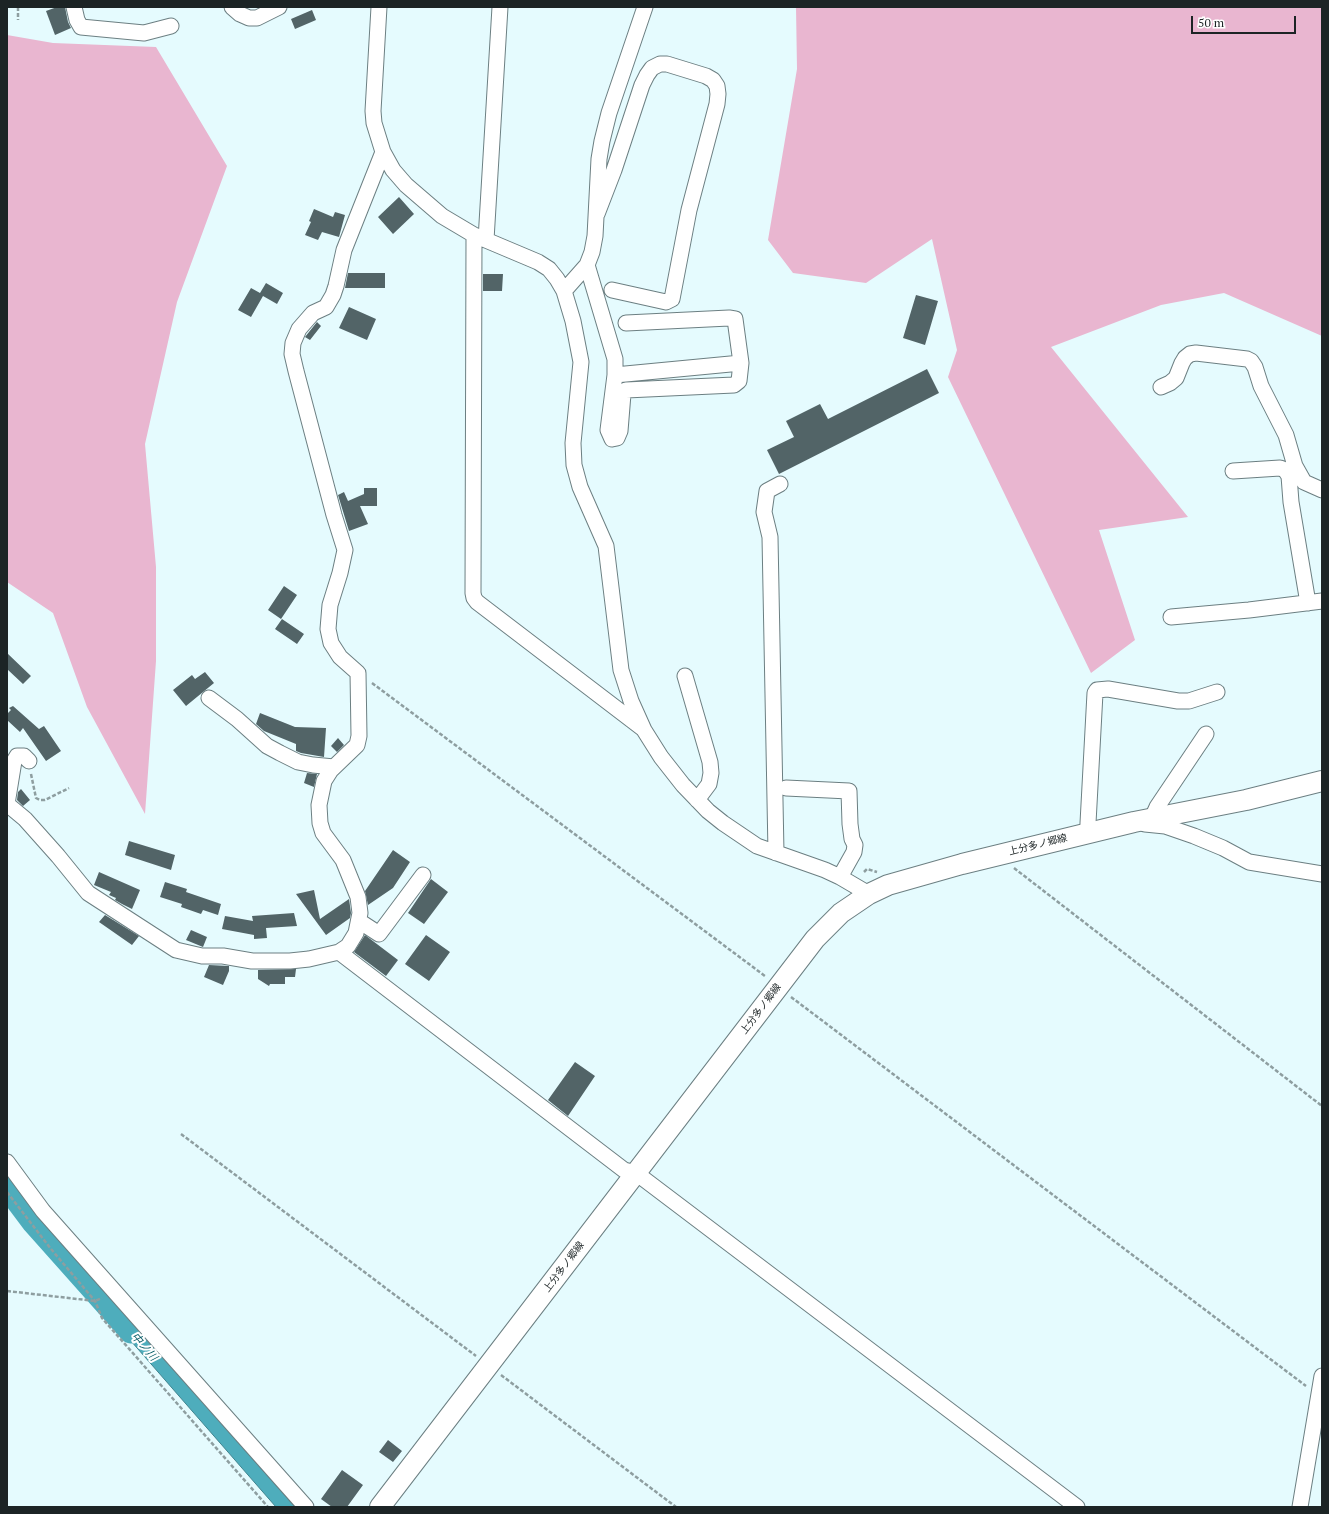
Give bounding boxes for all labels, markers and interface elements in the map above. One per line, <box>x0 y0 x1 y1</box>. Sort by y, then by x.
scale bar <box>1193 8 1298 34</box>
text: 50 m <box>1198 15 1224 30</box>
street label: 上分多ノ郷線 <box>1007 832 1069 858</box>
street label: 上分多ノ郷線 <box>738 981 784 1037</box>
street label: 上分多ノ郷線 <box>541 1239 587 1295</box>
water label: 中ノ川 <box>128 1330 160 1364</box>

